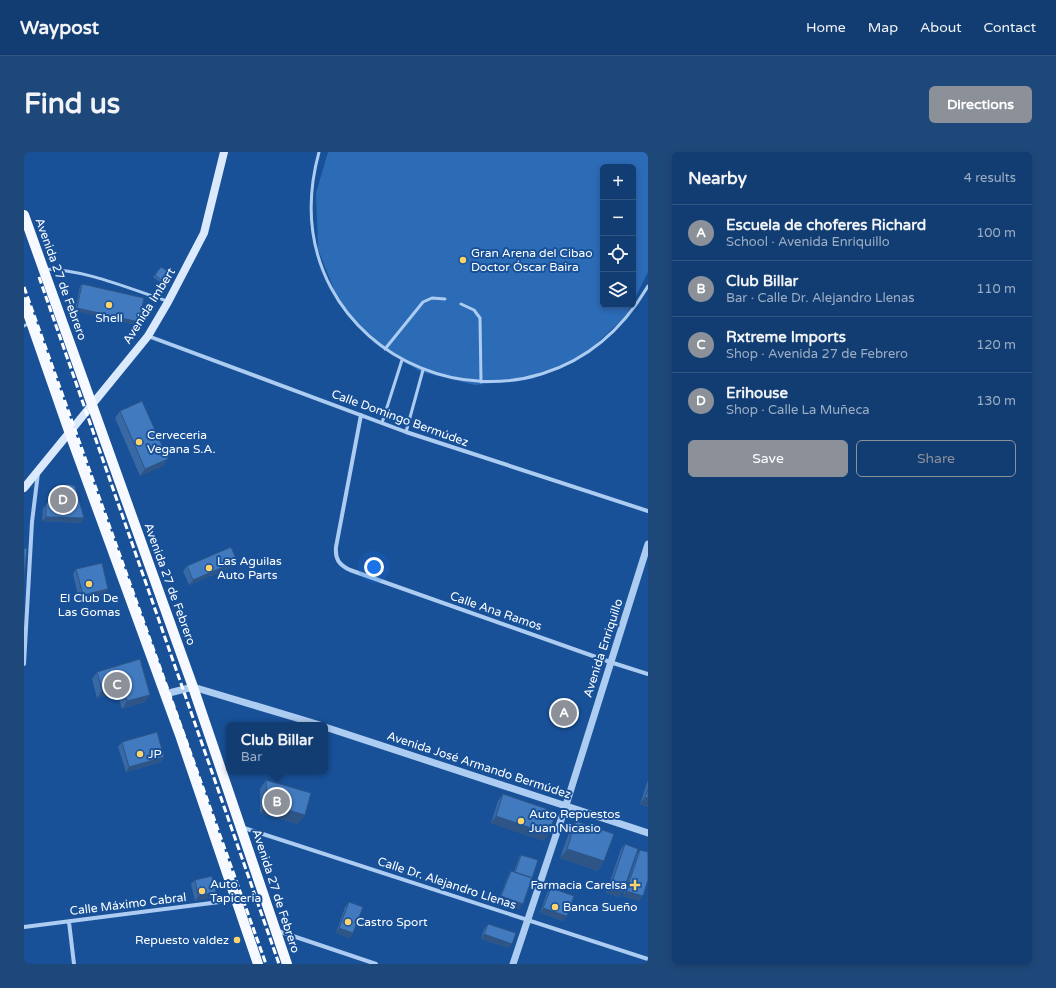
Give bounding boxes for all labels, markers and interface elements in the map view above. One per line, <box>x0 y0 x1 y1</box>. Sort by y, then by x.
text: Waypost <box>20 17 99 39</box>
text: Home <box>806 19 846 36</box>
text: Map <box>868 19 898 36</box>
text: About <box>920 19 962 36</box>
text: Contact <box>984 19 1036 36</box>
button: Directions <box>929 86 1032 123</box>
text: Find us <box>24 87 120 121</box>
map controls <box>600 164 636 308</box>
button: + <box>600 164 636 200</box>
text: Nearby <box>688 168 747 189</box>
text: 4 results <box>964 170 1016 186</box>
button: − <box>600 200 636 236</box>
street label: Avenida 27 de Febrero <box>32 216 90 342</box>
text: Escuela de choferes Richard <box>726 216 926 234</box>
text: A <box>696 225 706 241</box>
text: 100 m <box>976 225 1016 241</box>
text: School · Avenida Enriquillo <box>726 234 890 250</box>
button: locate <box>600 236 636 272</box>
place label: Gran Arena del Cibao Doctor Óscar Baira <box>471 246 593 274</box>
marker: Gran Arena del Cibao Doctor Óscar Baira <box>458 255 468 265</box>
street label: Avenida Imbert <box>120 265 178 347</box>
button: layers <box>600 272 636 308</box>
text: Club Billar <box>726 272 798 290</box>
text: B <box>696 281 706 297</box>
text: 110 m <box>976 281 1016 297</box>
text: Bar · Calle Dr. Alejandro Llenas <box>726 290 915 306</box>
marker: Shell <box>104 300 114 310</box>
place label: Shell <box>95 311 123 325</box>
text: Rxtreme Imports <box>726 328 846 346</box>
text: C <box>696 337 706 353</box>
text: 120 m <box>976 337 1016 353</box>
text: Shop · Avenida 27 de Febrero <box>726 346 908 362</box>
text: Erihouse <box>726 384 788 402</box>
street label: Calle Domingo Bermúdez <box>330 387 470 449</box>
text: D <box>696 393 706 409</box>
text: 130 m <box>976 393 1016 409</box>
text: Shop · Calle La Muñeca <box>726 402 870 418</box>
place label: Cerveceria Vegana S.A. <box>147 428 216 456</box>
marker: Cerveceria Vegana S.A. <box>134 437 144 447</box>
button: Save <box>688 440 848 477</box>
button: Share <box>856 440 1016 477</box>
pin: D <box>50 485 76 515</box>
street label: Avenida 27 de Febrero <box>141 521 199 647</box>
place label: Las Aguilas Auto Parts <box>217 554 282 582</box>
your location <box>364 557 384 577</box>
marker: Las Aguilas Auto Parts <box>204 563 214 573</box>
marker: El Club De Las Gomas <box>84 579 94 589</box>
street label: Calle Ana Ramos <box>448 589 544 633</box>
place label: El Club De Las Gomas <box>58 591 120 619</box>
street label: Avenida Enriquillo <box>580 597 626 699</box>
pin: C <box>104 670 130 700</box>
pin: A <box>551 698 577 728</box>
popup <box>226 722 328 774</box>
street label: Avenida José Armando Bermúdez <box>385 729 573 801</box>
text: Club Billar <box>241 731 313 749</box>
place label: JP <box>148 747 162 761</box>
marker: JP <box>135 749 145 759</box>
text: Bar <box>241 749 262 765</box>
pin: B <box>264 787 290 817</box>
place label: Auto Repuestos Juan Nicasio <box>529 807 621 835</box>
marker: Auto Repuestos Juan Nicasio <box>516 816 526 826</box>
street label: Avenida 27 de Febrero <box>249 827 303 955</box>
street label: Calle Dr. Alejandro Llenas <box>376 854 518 912</box>
place label: Auto Tapiceria <box>210 877 261 905</box>
place label: Farmacia Carelsa <box>530 878 627 892</box>
marker: Farmacia Carelsa <box>630 880 640 890</box>
marker: Auto Tapiceria <box>197 886 207 896</box>
street label: Calle Máximo Cabral <box>69 890 187 918</box>
place label: Banca Sueño <box>563 900 638 914</box>
marker: Banca Sueño <box>550 902 560 912</box>
place label: Castro Sport <box>356 915 428 929</box>
marker: Castro Sport <box>343 917 353 927</box>
place label: Repuesto valdez <box>135 933 229 947</box>
marker: Repuesto valdez <box>232 935 242 945</box>

